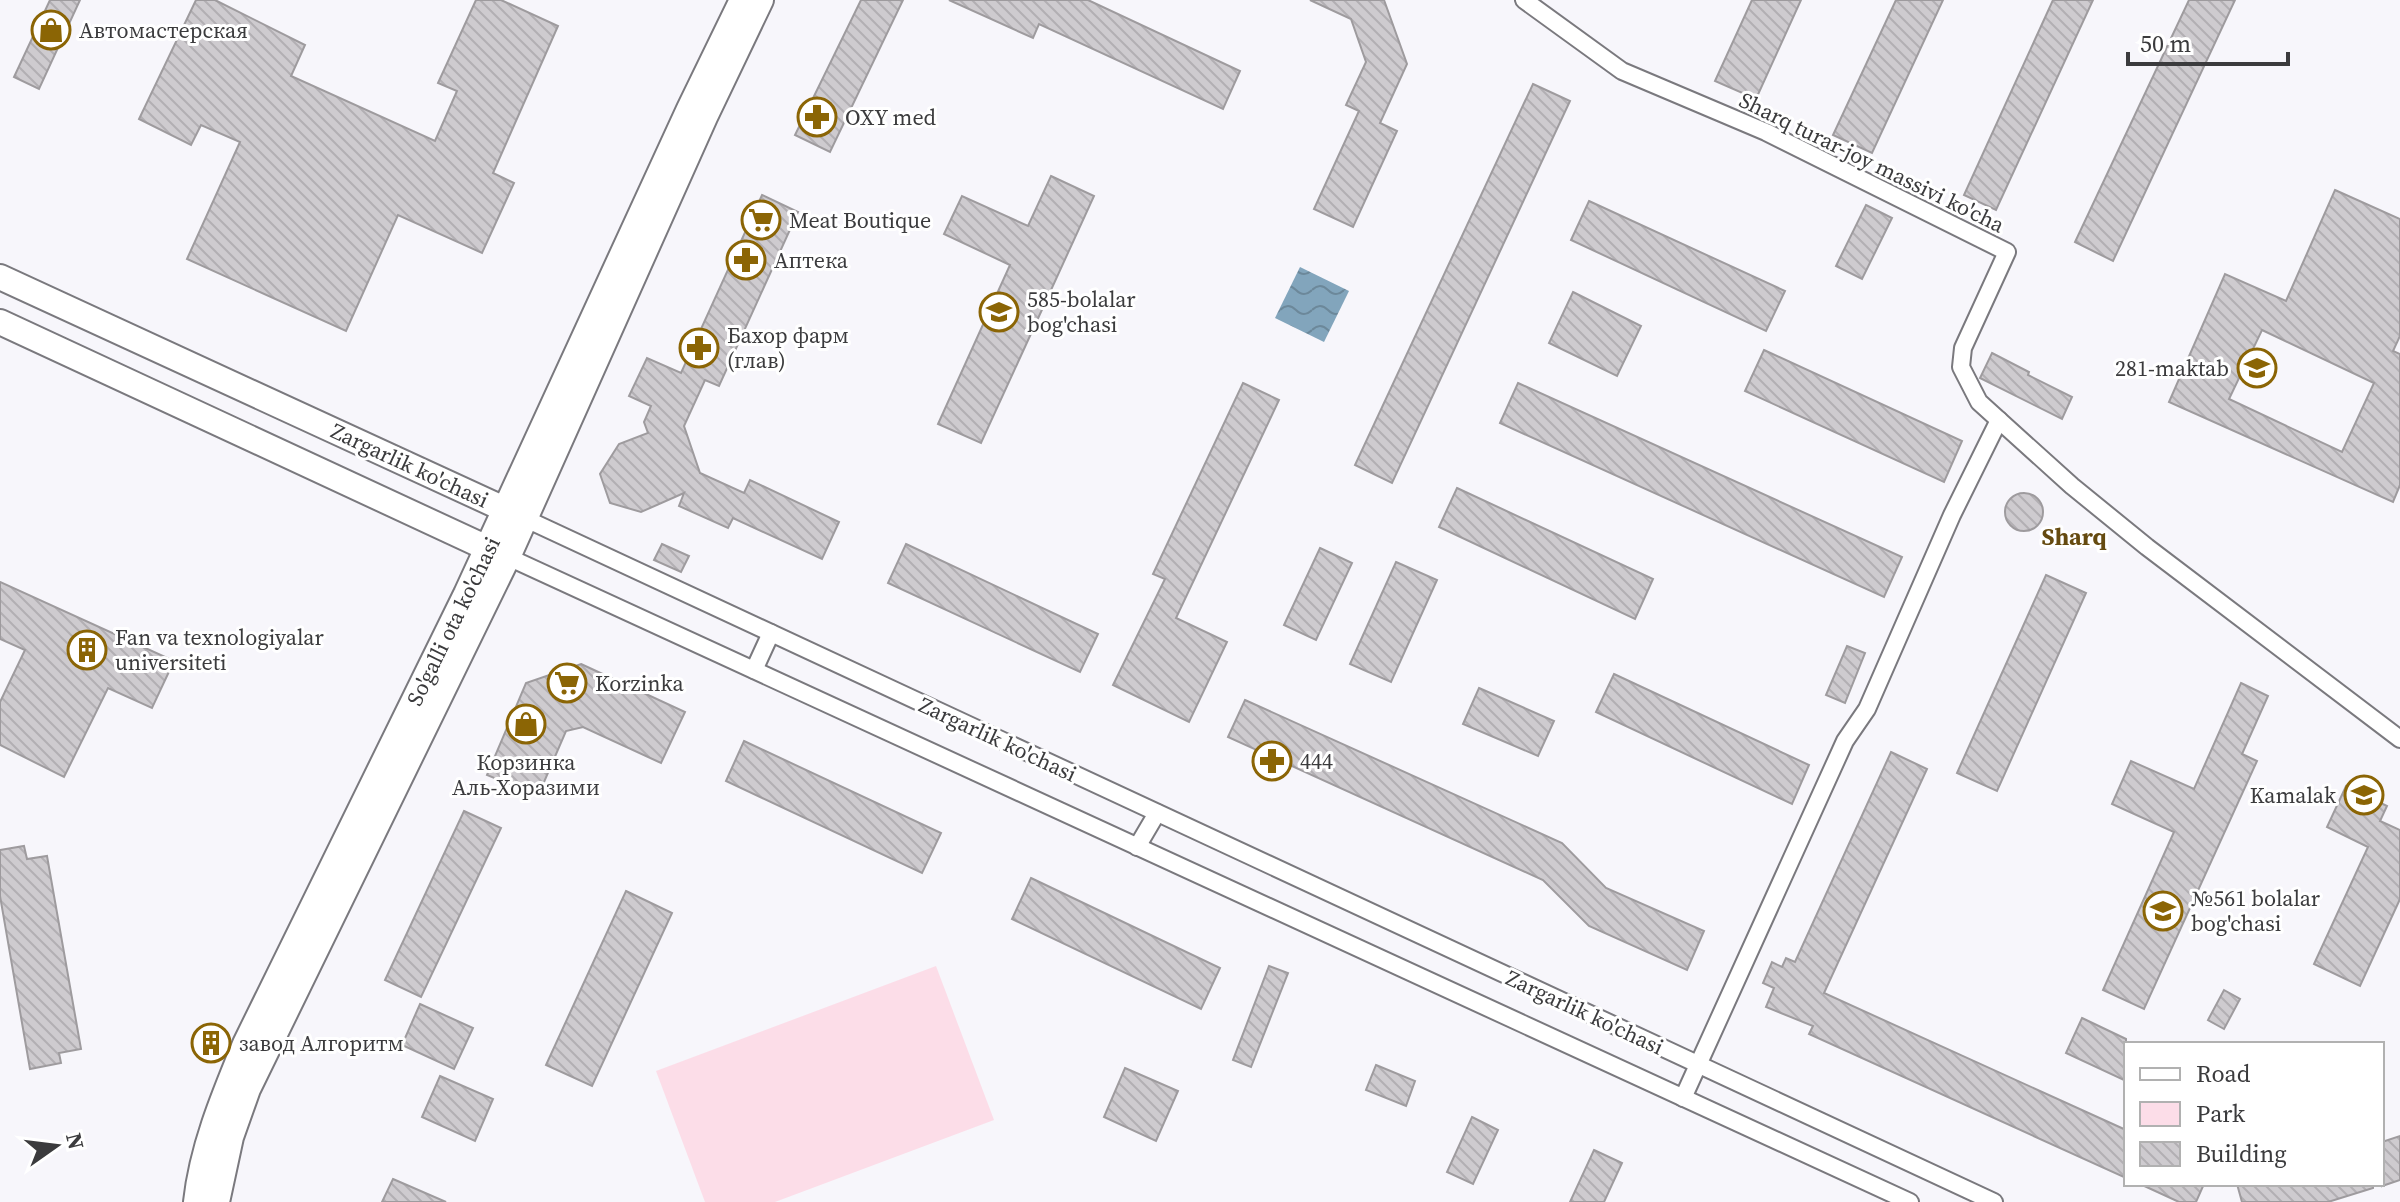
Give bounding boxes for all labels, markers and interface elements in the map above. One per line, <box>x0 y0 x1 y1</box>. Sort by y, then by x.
shop icon: Автомастерская <box>30 9 72 51</box>
place label: Автомастерская <box>79 15 248 45</box>
scale bar <box>2128 16 2288 66</box>
text: 50 m <box>2140 27 2191 60</box>
street label: Sharq turar-joy massivi ko'cha <box>1734 85 2010 240</box>
pharmacy icon: OXY med <box>796 96 838 138</box>
place label: OXY med <box>845 102 937 132</box>
supermarket icon: Meat Boutique <box>740 199 782 241</box>
place label: Meat Boutique <box>789 205 931 235</box>
pharmacy icon: Аптека <box>725 239 767 281</box>
place label: Аптека <box>774 245 849 275</box>
place label: 585-bolalar bog'chasi <box>1027 284 1136 339</box>
school or university icon: 585-bolalar bog'chasi <box>978 291 1020 333</box>
place label: Бахор фарм (глав) <box>727 320 849 375</box>
pharmacy icon: Бахор фарм (глав) <box>678 327 720 369</box>
school or university icon: 281-maktab <box>2236 347 2278 389</box>
place label: 281-maktab <box>2115 353 2229 383</box>
street label: Zargarlik ko'chasi <box>326 415 494 515</box>
district label: Sharq <box>2041 520 2107 553</box>
street label: So'galli ota ko'chasi <box>399 531 507 711</box>
place label: Fan va texnologiyalar universiteti <box>115 622 324 677</box>
building icon: Fan va texnologiyalar universiteti <box>66 629 108 671</box>
supermarket icon: Korzinka <box>546 662 588 704</box>
place label: Korzinka <box>595 668 685 698</box>
street label: Zargarlik ko'chasi <box>914 689 1082 789</box>
shop icon: Корзинка Аль-Хоразими <box>505 703 547 745</box>
pharmacy icon: 444 <box>1251 740 1293 782</box>
place label: 444 <box>1300 746 1333 776</box>
place label: Корзинка Аль-Хоразими <box>452 747 600 802</box>
school or university icon: Kamalak <box>2343 774 2385 816</box>
place label: Kamalak <box>2250 780 2337 810</box>
place label: №561 bolalar bog'chasi <box>2191 883 2321 938</box>
school or university icon: №561 bolalar bog'chasi <box>2142 890 2184 932</box>
street label: Zargarlik ko'chasi <box>1501 962 1669 1062</box>
building icon: завод Алгоритм <box>190 1022 232 1064</box>
place label: завод Алгоритм <box>239 1028 404 1058</box>
legend <box>2124 1042 2384 1186</box>
text: Road <box>2196 1057 2251 1090</box>
text: Park <box>2196 1097 2246 1130</box>
north arrow <box>16 1106 96 1186</box>
text: N <box>59 1130 92 1153</box>
text: Building <box>2196 1137 2287 1170</box>

